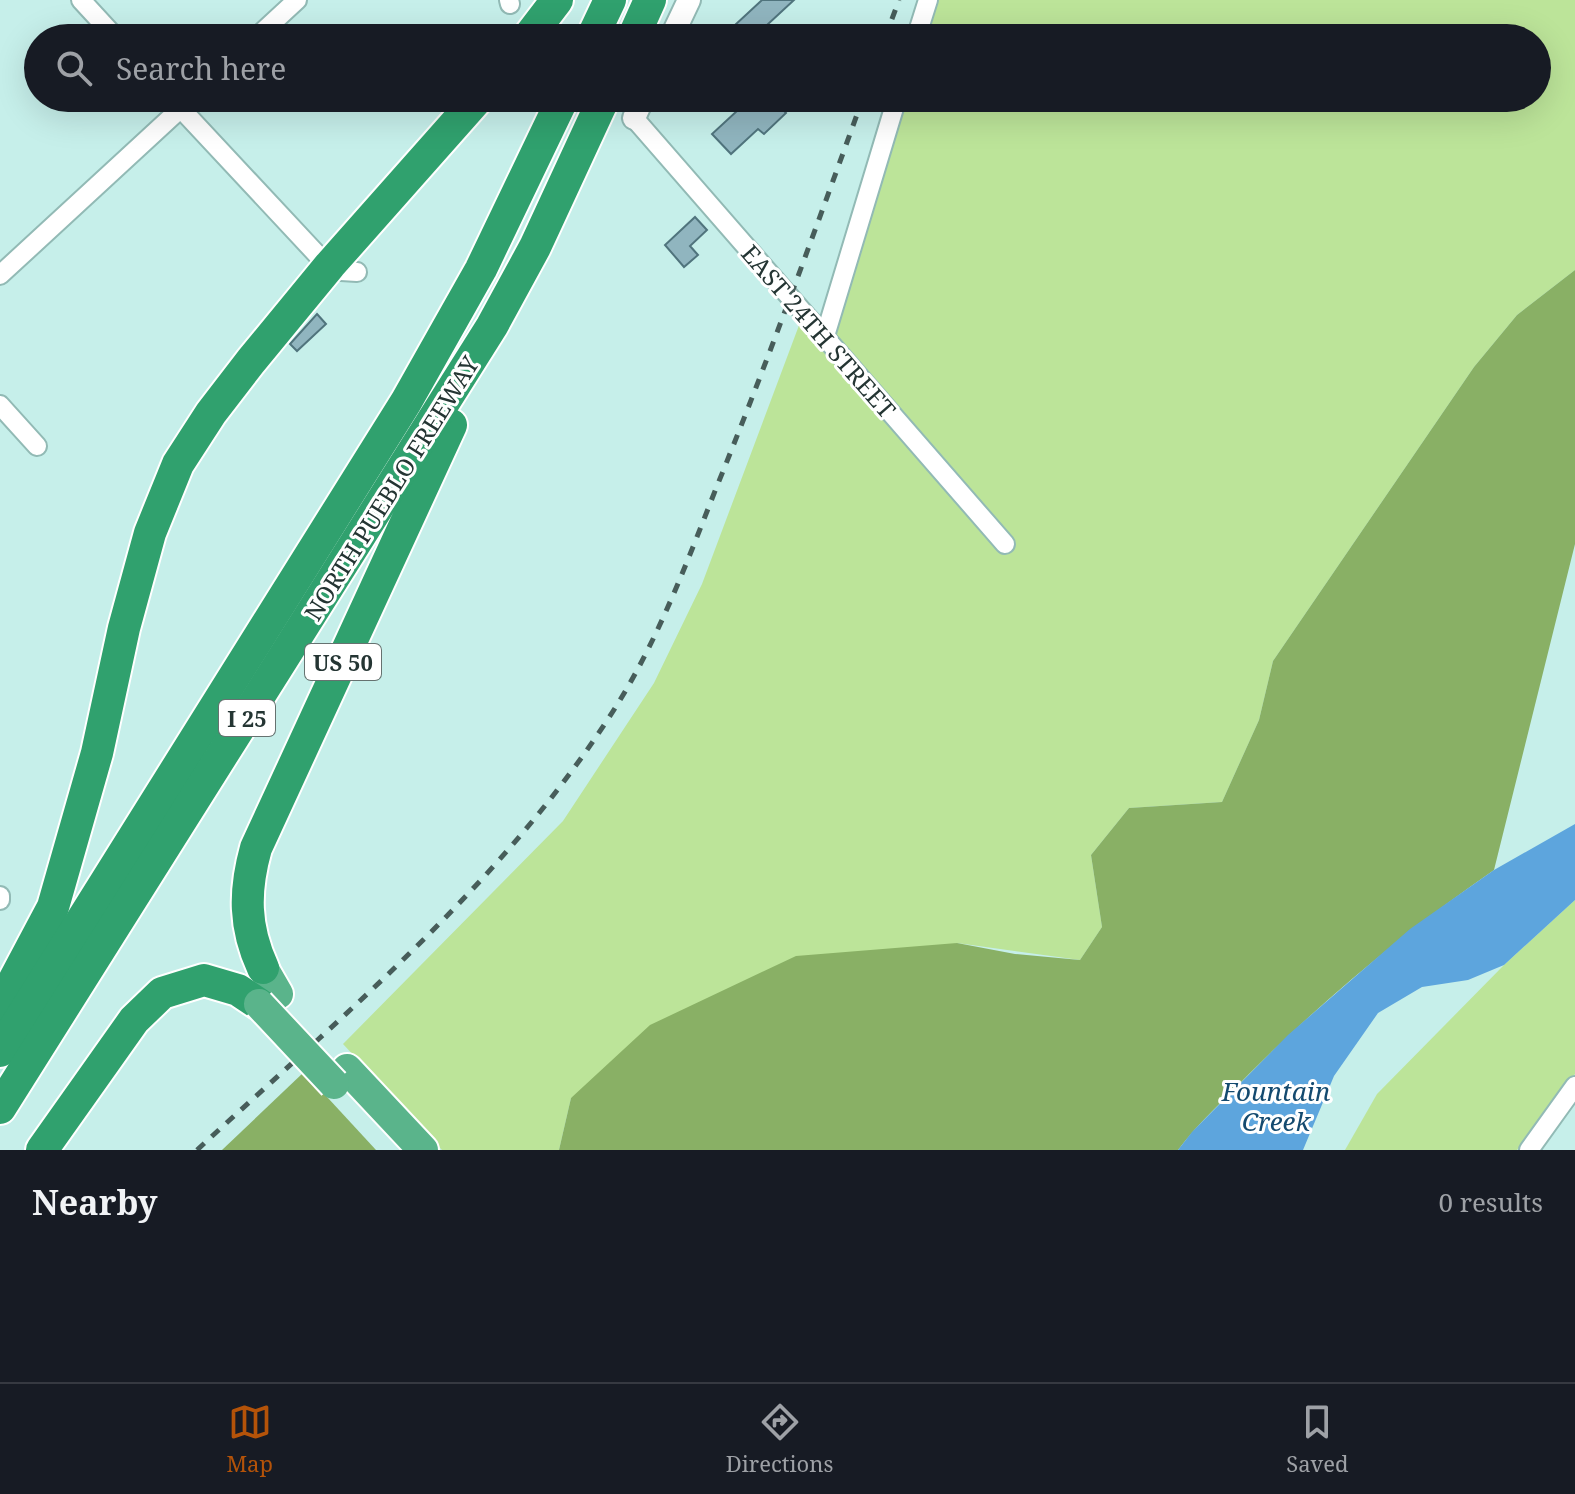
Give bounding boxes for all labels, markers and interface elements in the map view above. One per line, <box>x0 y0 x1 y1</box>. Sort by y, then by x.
search box <box>24 24 1551 112</box>
icon: search <box>52 46 96 90</box>
text: Search here <box>116 48 286 89</box>
street label: EAST 24TH STREET <box>734 237 904 425</box>
street label: NORTH PUEBLO FREEWAY <box>296 349 487 626</box>
road number: US 50 <box>305 644 381 680</box>
road number: I 25 <box>219 700 275 736</box>
water label: Fountain Creek <box>1221 1073 1331 1139</box>
text: Nearby <box>32 1179 158 1225</box>
text: 0 results <box>1438 1184 1543 1220</box>
tab: Map <box>226 1400 273 1478</box>
tab: Directions <box>726 1400 833 1478</box>
tab: Saved <box>1286 1400 1349 1478</box>

